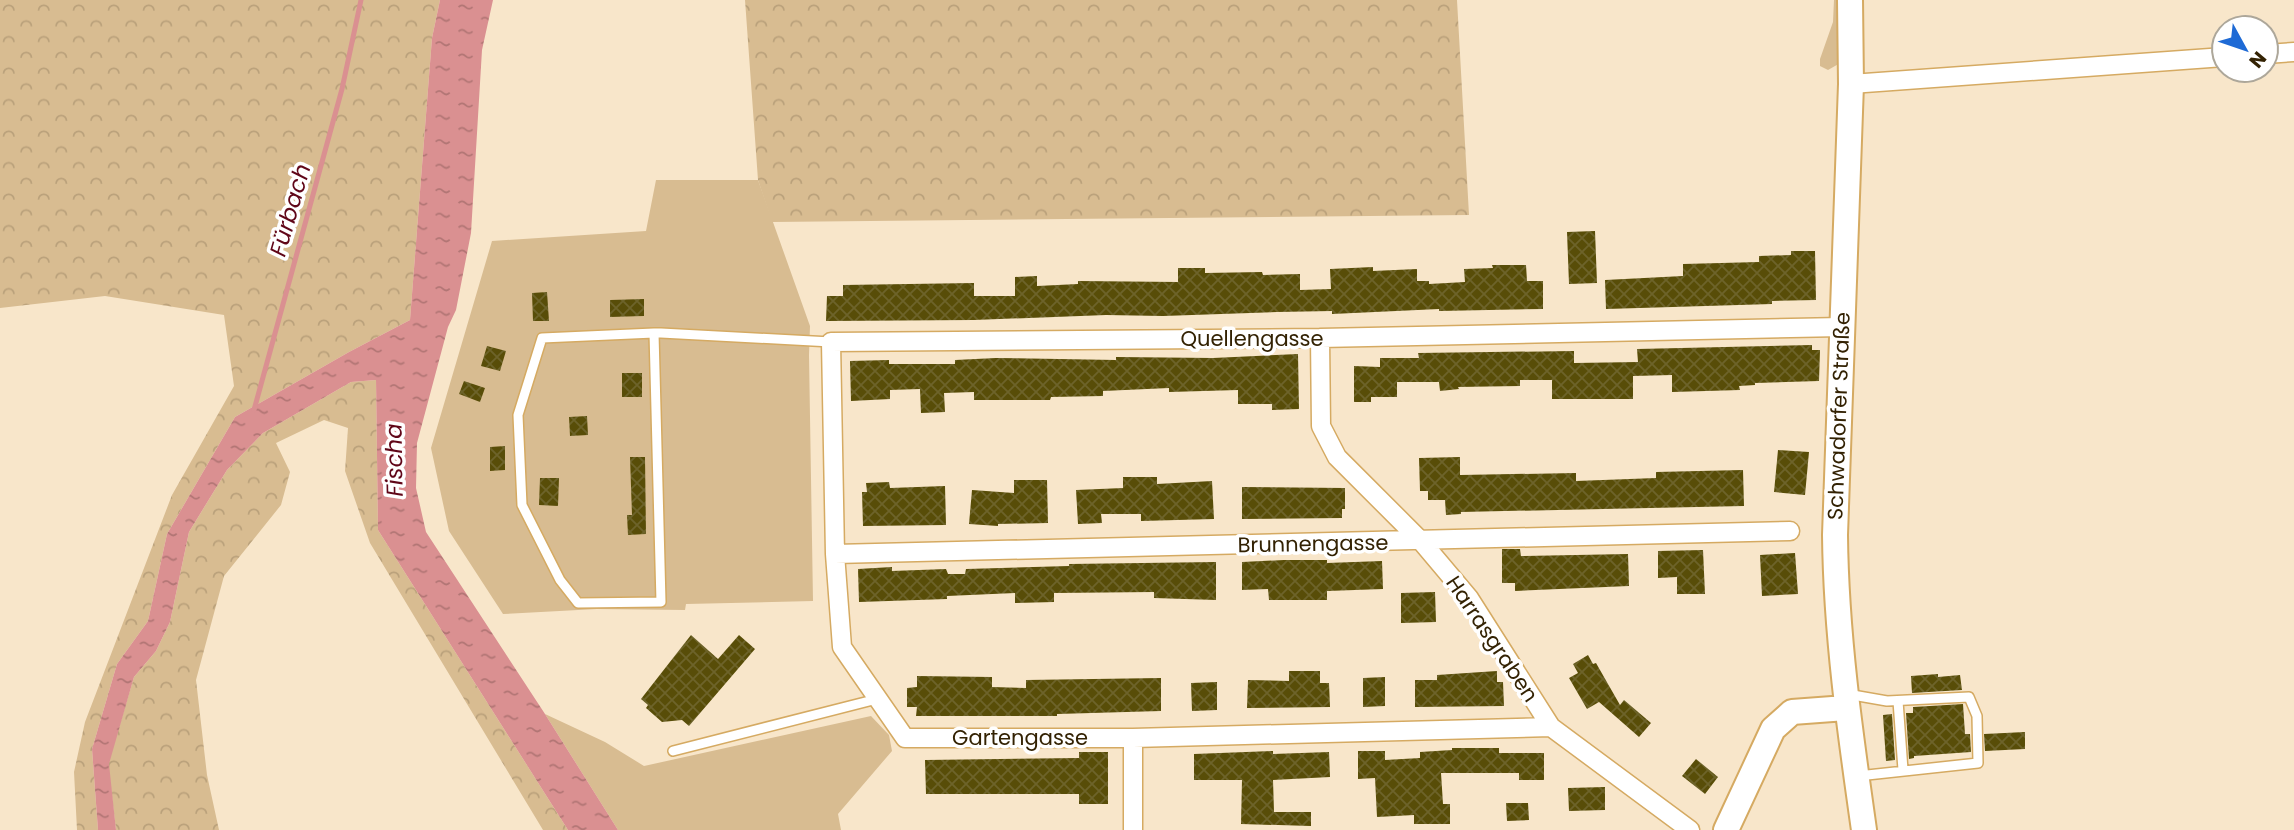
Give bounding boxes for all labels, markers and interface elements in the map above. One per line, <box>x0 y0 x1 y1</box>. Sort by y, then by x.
north arrow <box>2210 14 2280 84</box>
text: N <box>2243 45 2273 74</box>
water label: Fürbach <box>262 160 318 260</box>
street label: Schwadorfer Straße <box>1820 311 1857 520</box>
street label: Quellengasse <box>1180 324 1324 353</box>
water label: Fischa <box>377 423 411 497</box>
street label: Brunnengasse <box>1237 528 1389 559</box>
street label: Harrasgraben <box>1439 570 1545 708</box>
street label: Gartengasse <box>952 723 1088 752</box>

